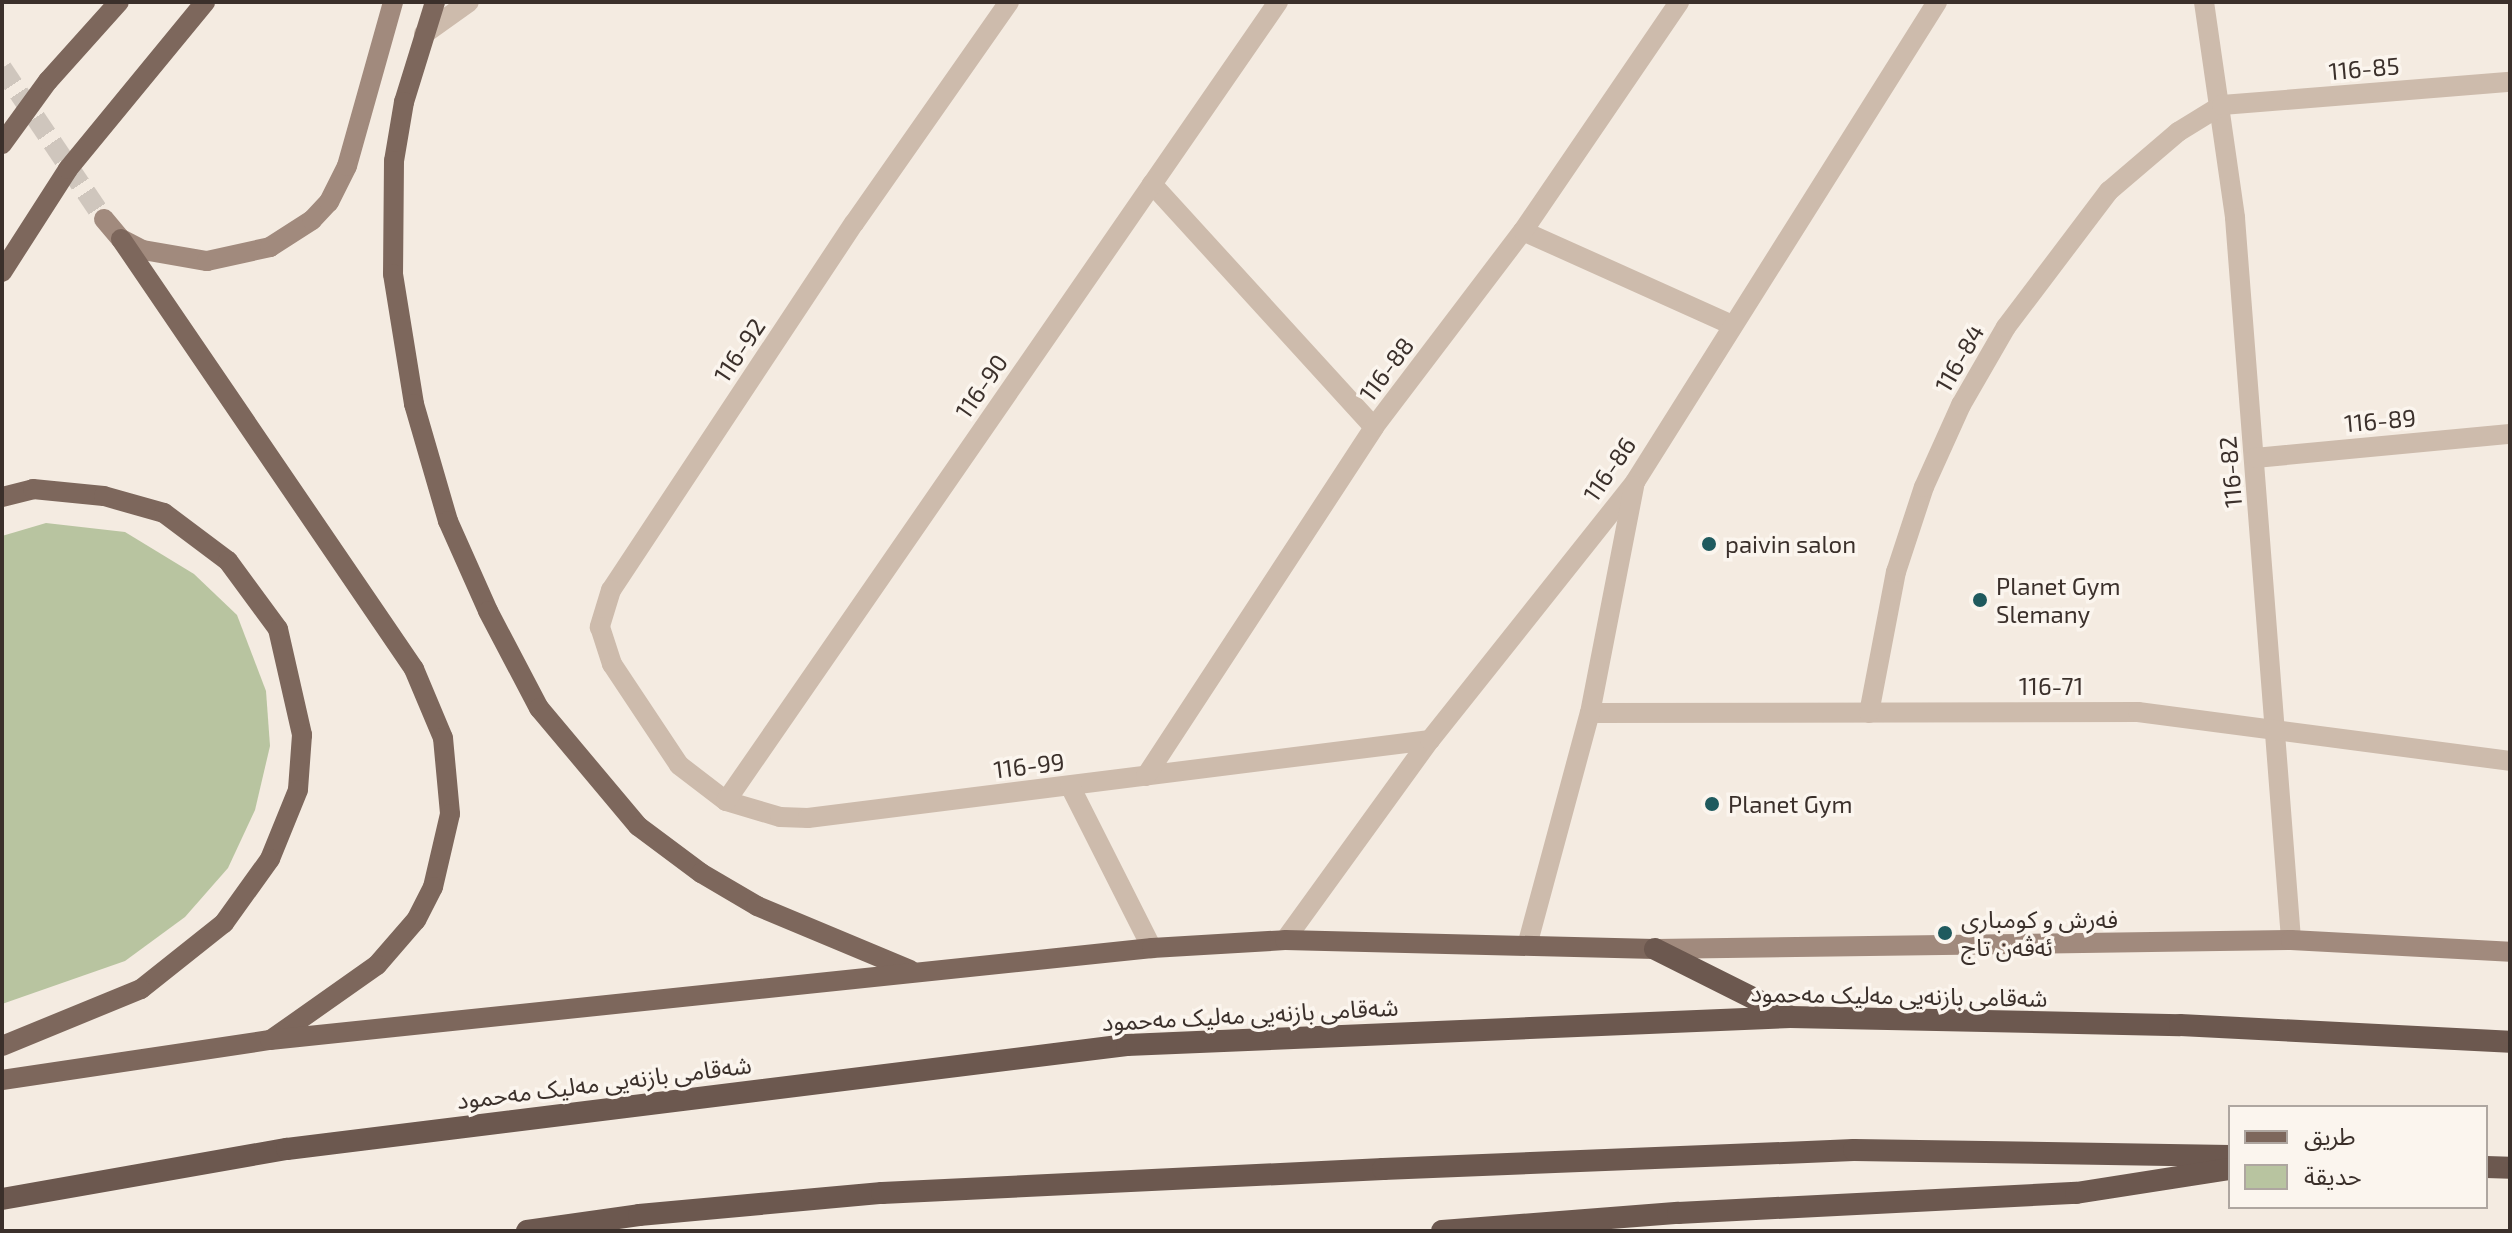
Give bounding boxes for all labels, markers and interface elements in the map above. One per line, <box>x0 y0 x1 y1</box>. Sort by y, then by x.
street label: 116-85 <box>2327 51 2401 85</box>
street label: 116-92 <box>707 313 771 387</box>
street label: 116-84 <box>1928 319 1990 397</box>
street label: 116-88 <box>1353 331 1419 407</box>
street label: 116-90 <box>949 348 1013 424</box>
street label: 116-89 <box>2343 403 2417 437</box>
street label: 116-86 <box>1577 431 1641 507</box>
street label: 116-82 <box>2213 435 2247 509</box>
place label: paivin salon <box>1725 530 1856 558</box>
marker: paivin salon <box>1700 535 1718 553</box>
place label: Planet Gym Slemany <box>1996 572 2121 628</box>
marker: Planet Gym Slemany <box>1971 591 1989 609</box>
street label: 116-71 <box>2019 672 2083 700</box>
street label: 116-99 <box>992 746 1066 784</box>
place label: Planet Gym <box>1728 790 1853 818</box>
marker: Planet Gym <box>1703 795 1721 813</box>
place label: فەرش و کومباری ئەڤەن تاج <box>1961 905 2118 961</box>
marker: فەرش و کومباری ئەڤەن تاج <box>1936 924 1954 942</box>
street label: شەقامی بازنەیی مەلیک مەحمود <box>1750 978 2048 1012</box>
street label: شەقامی بازنەیی مەلیک مەحمود <box>1101 992 1399 1036</box>
street label: شەقامی بازنەیی مەلیک مەحمود <box>455 1050 753 1114</box>
legend <box>2228 1105 2488 1209</box>
text: طريق <box>2304 1121 2356 1150</box>
text: حديقة <box>2304 1161 2362 1190</box>

